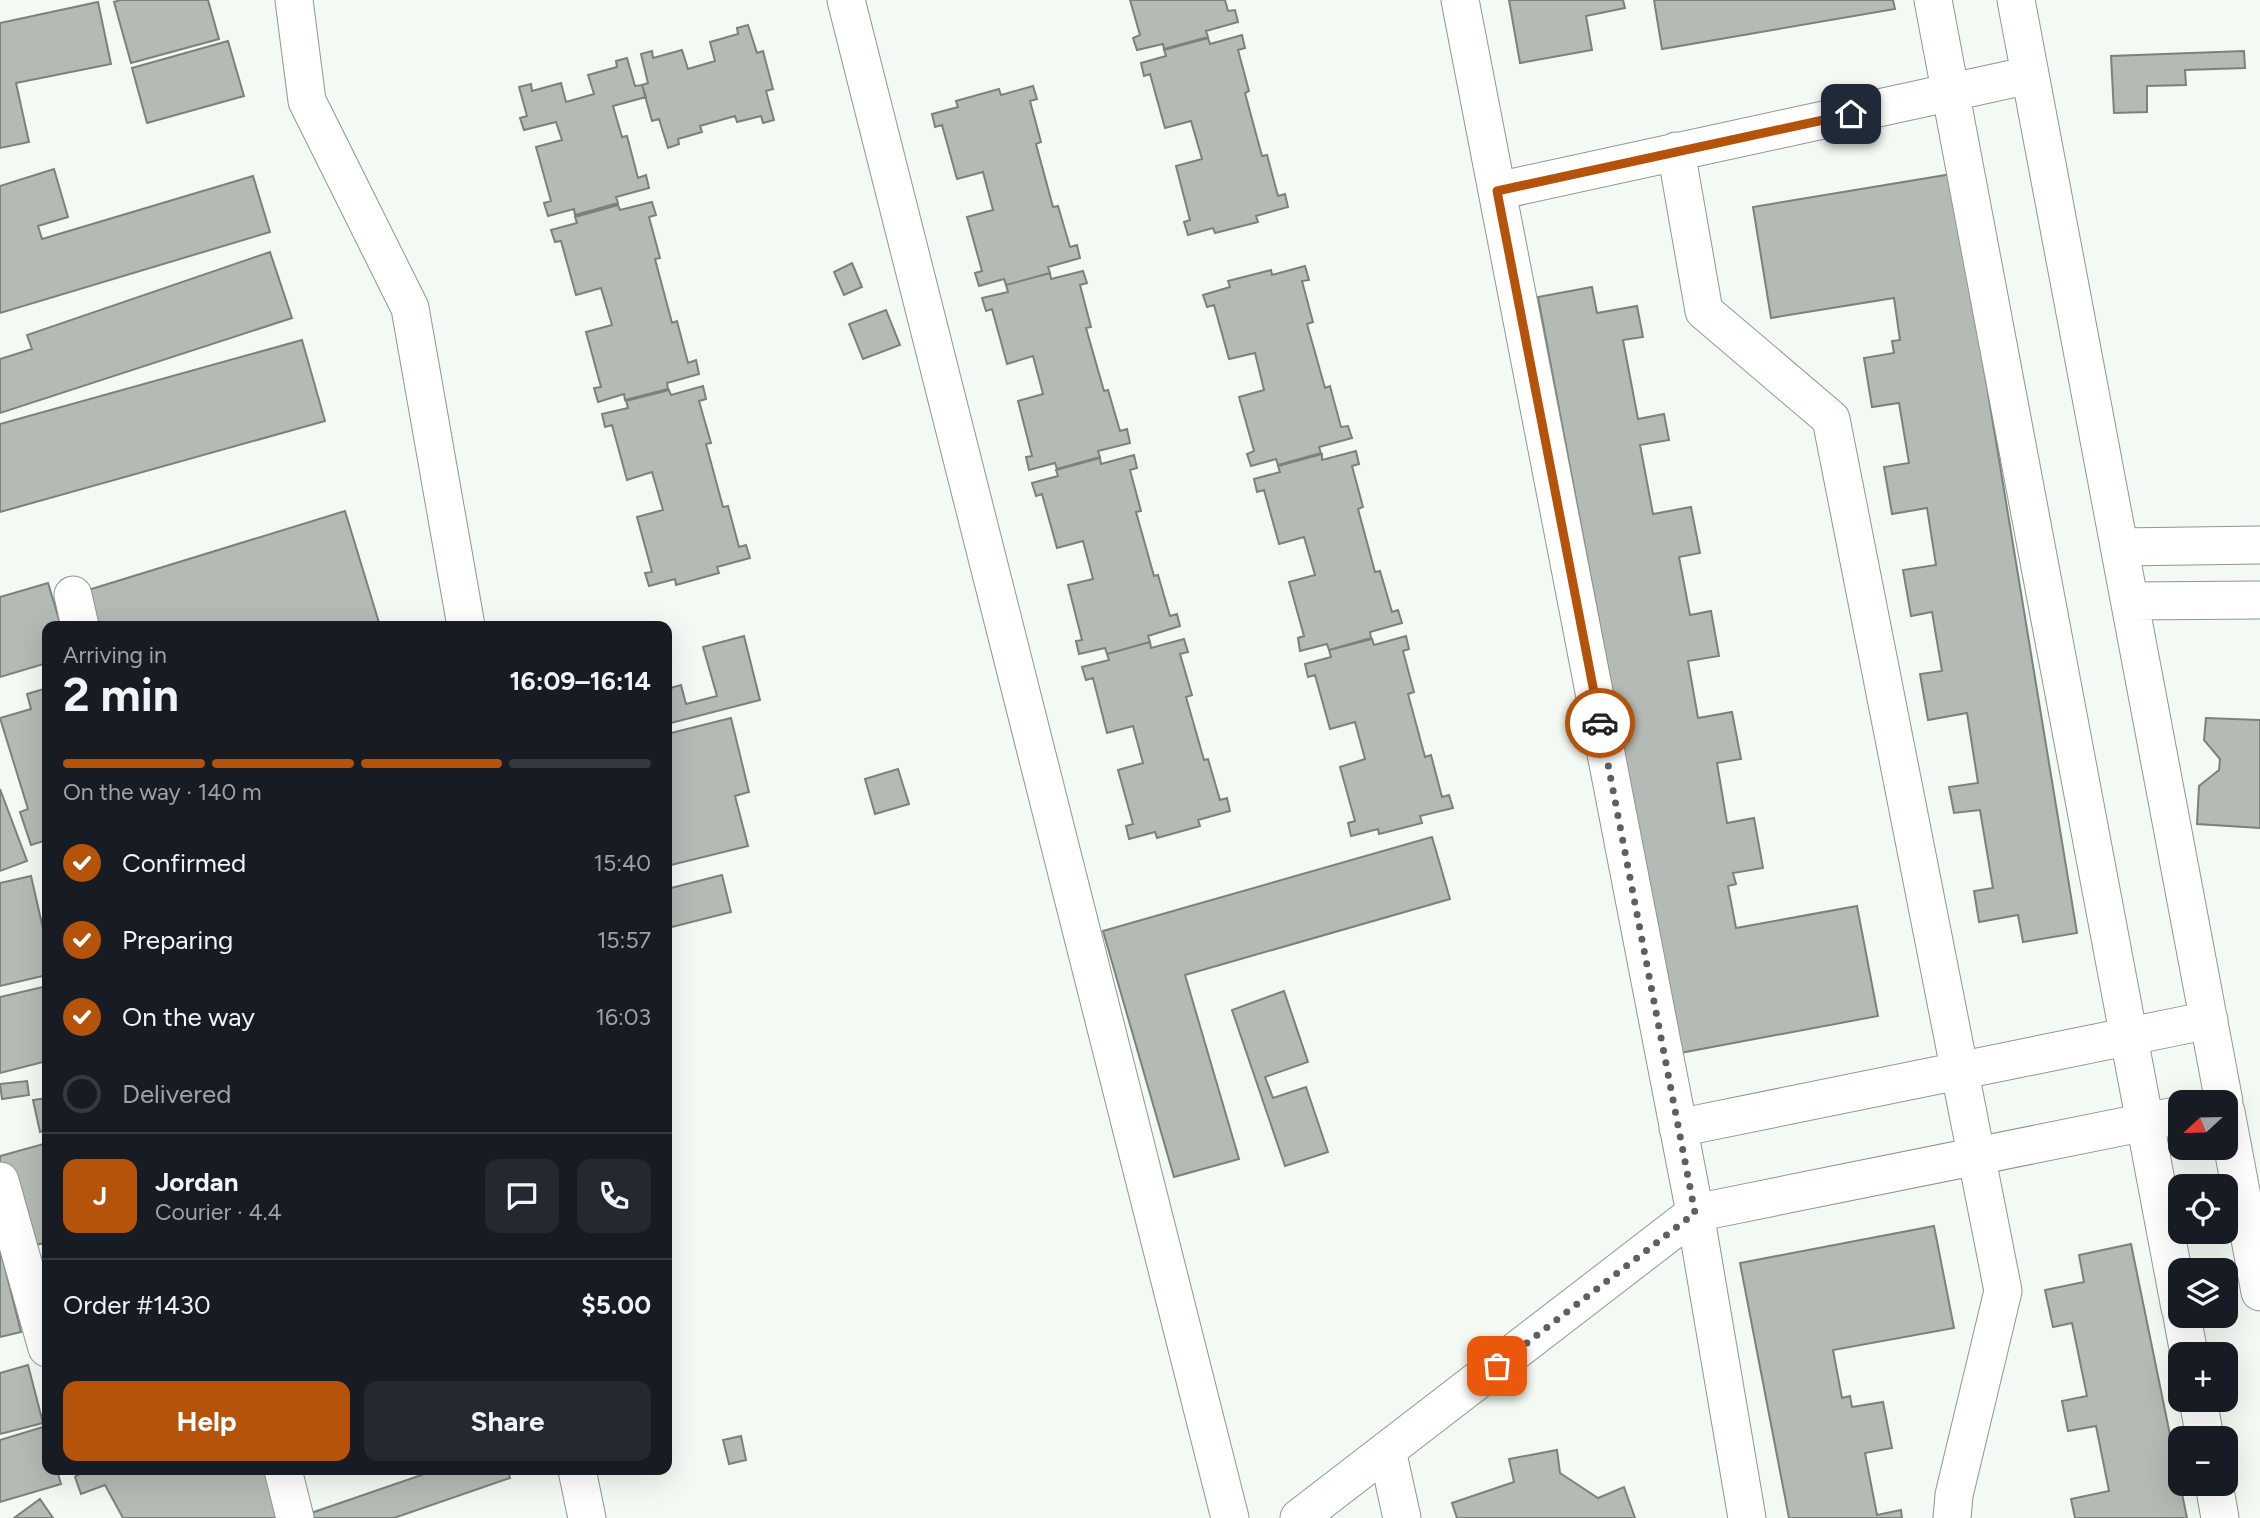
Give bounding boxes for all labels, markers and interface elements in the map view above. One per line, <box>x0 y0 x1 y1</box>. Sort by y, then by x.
pin <box>1821 84 1881 144</box>
icon: home <box>1832 95 1870 133</box>
text: Arriving in <box>63 641 167 669</box>
text: 16:09–16:14 <box>510 665 651 697</box>
text: 2 min <box>63 667 179 723</box>
courier <box>1565 688 1635 758</box>
icon: car <box>1581 704 1619 742</box>
text: On the way · 140 m <box>63 778 262 806</box>
icon: check <box>63 844 101 882</box>
text: Confirmed <box>122 847 246 879</box>
text: 15:40 <box>593 849 651 877</box>
icon: check <box>63 921 101 959</box>
text: Preparing <box>122 924 233 956</box>
text: 15:57 <box>597 926 651 954</box>
icon: check <box>63 998 101 1036</box>
text: On the way <box>122 1001 255 1033</box>
text: 16:03 <box>595 1003 651 1031</box>
text: Delivered <box>122 1078 231 1110</box>
north arrow <box>2168 1090 2238 1160</box>
map controls <box>2168 1090 2238 1496</box>
button: chat <box>485 1159 559 1233</box>
button: phone <box>577 1159 651 1233</box>
text: Jordan <box>155 1166 238 1198</box>
button: locate <box>2168 1174 2238 1244</box>
text: J <box>93 1180 107 1212</box>
text: Courier · 4.4 <box>155 1198 282 1226</box>
button: layers <box>2168 1258 2238 1328</box>
text: Order #1430 <box>63 1289 211 1321</box>
text: $5.00 <box>581 1289 651 1321</box>
pin <box>1467 1336 1527 1396</box>
button: + <box>2168 1342 2238 1412</box>
icon: bag <box>1478 1347 1516 1385</box>
button: Help <box>63 1381 350 1461</box>
button: Share <box>364 1381 651 1461</box>
button: − <box>2168 1426 2238 1496</box>

